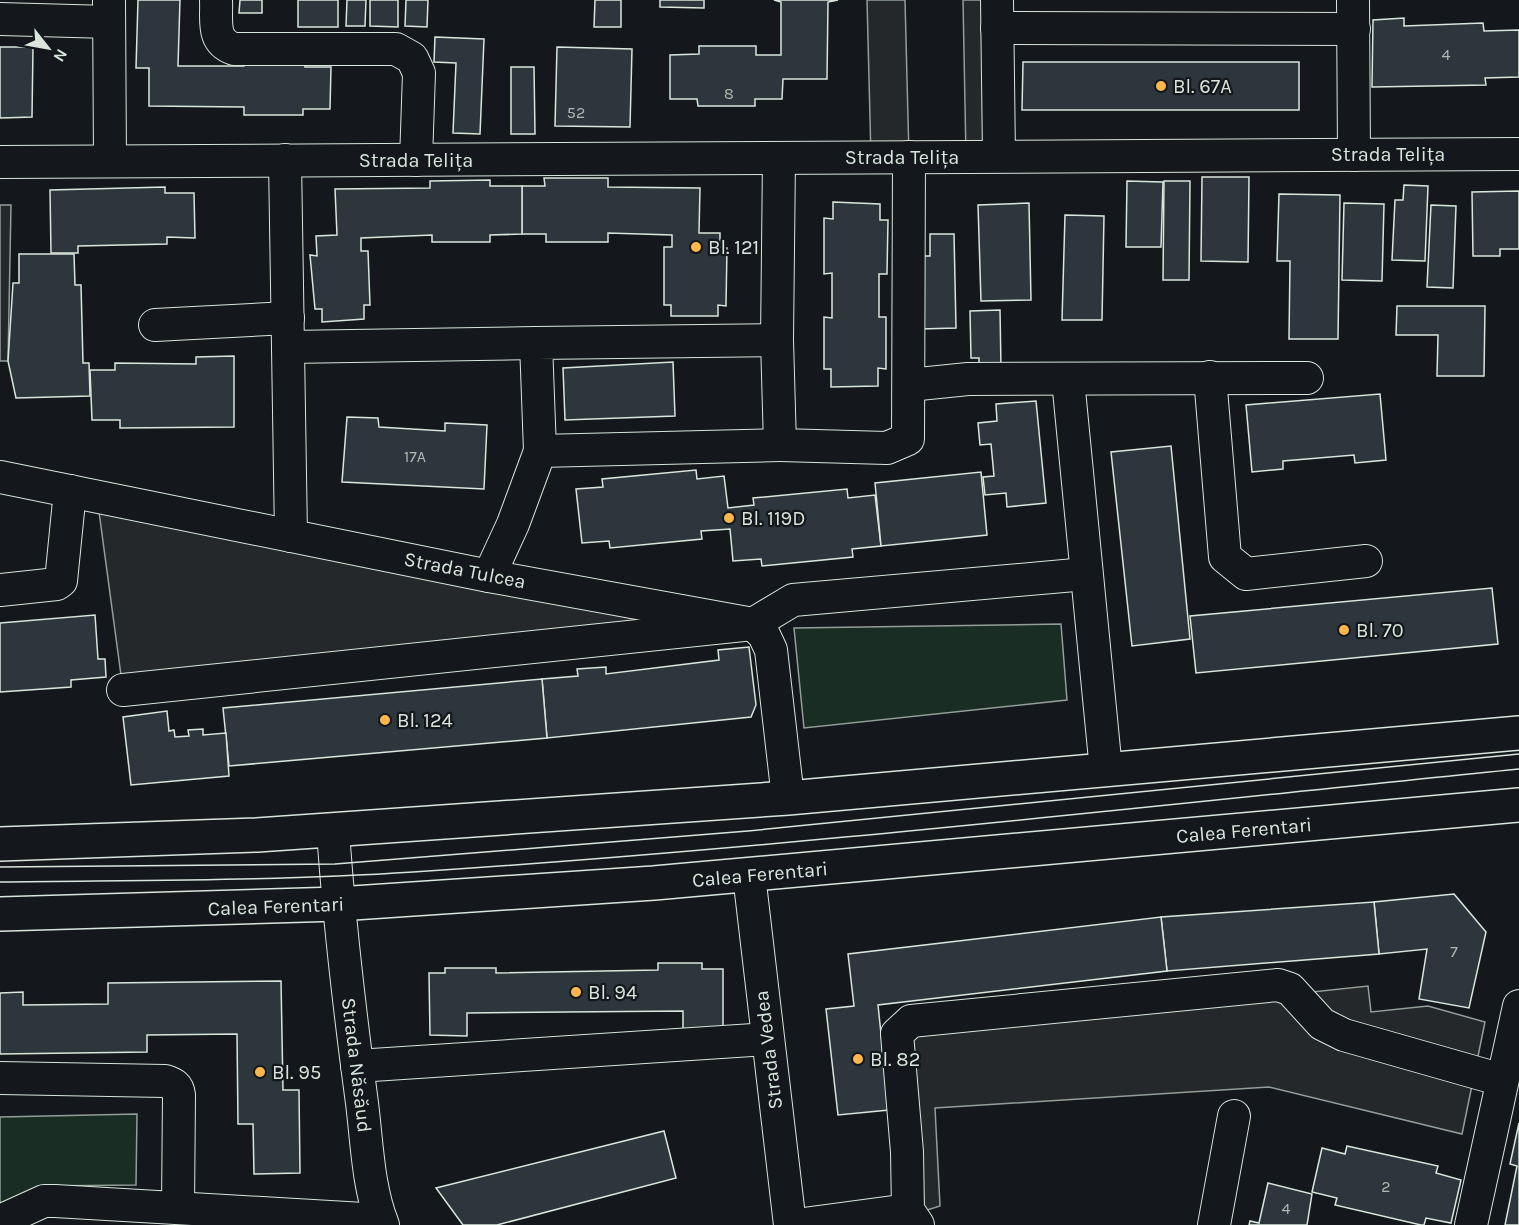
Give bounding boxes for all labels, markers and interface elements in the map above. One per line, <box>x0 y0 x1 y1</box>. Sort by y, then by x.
north arrow <box>18 18 78 78</box>
house number: 4 <box>1442 45 1451 64</box>
text: N <box>49 46 72 65</box>
place label: Bl. 67A <box>1173 75 1232 98</box>
marker: Bl. 67A <box>1154 79 1168 93</box>
house number: 8 <box>724 84 734 103</box>
house number: 52 <box>567 103 585 122</box>
street label: Strada Telița <box>1331 143 1445 166</box>
street label: Strada Telița <box>845 146 959 169</box>
street label: Strada Telița <box>359 149 473 172</box>
place label: Bl. 121 <box>708 236 759 259</box>
marker: Bl. 121 <box>689 240 703 254</box>
house number: 17A <box>404 447 426 466</box>
place label: Bl. 119D <box>741 507 805 530</box>
marker: Bl. 119D <box>722 511 736 525</box>
street label: Strada Tulcea <box>402 547 528 594</box>
place label: Bl. 70 <box>1356 619 1404 642</box>
marker: Bl. 70 <box>1337 623 1351 637</box>
place label: Bl. 124 <box>397 709 453 732</box>
marker: Bl. 124 <box>378 713 392 727</box>
street label: Calea Ferentari <box>1175 813 1313 848</box>
street label: Calea Ferentari <box>691 857 829 892</box>
street label: Calea Ferentari <box>207 893 345 920</box>
house number: 7 <box>1450 942 1458 961</box>
place label: Bl. 94 <box>588 981 637 1004</box>
marker: Bl. 94 <box>569 985 583 999</box>
street label: Strada Vedea <box>750 989 787 1111</box>
street label: Strada Năsăud <box>337 996 376 1134</box>
place label: Bl. 82 <box>870 1048 920 1071</box>
marker: Bl. 82 <box>851 1052 865 1066</box>
place label: Bl. 95 <box>272 1061 321 1084</box>
marker: Bl. 95 <box>253 1065 267 1079</box>
house number: 2 <box>1381 1177 1391 1196</box>
house number: 4 <box>1282 1199 1291 1218</box>

